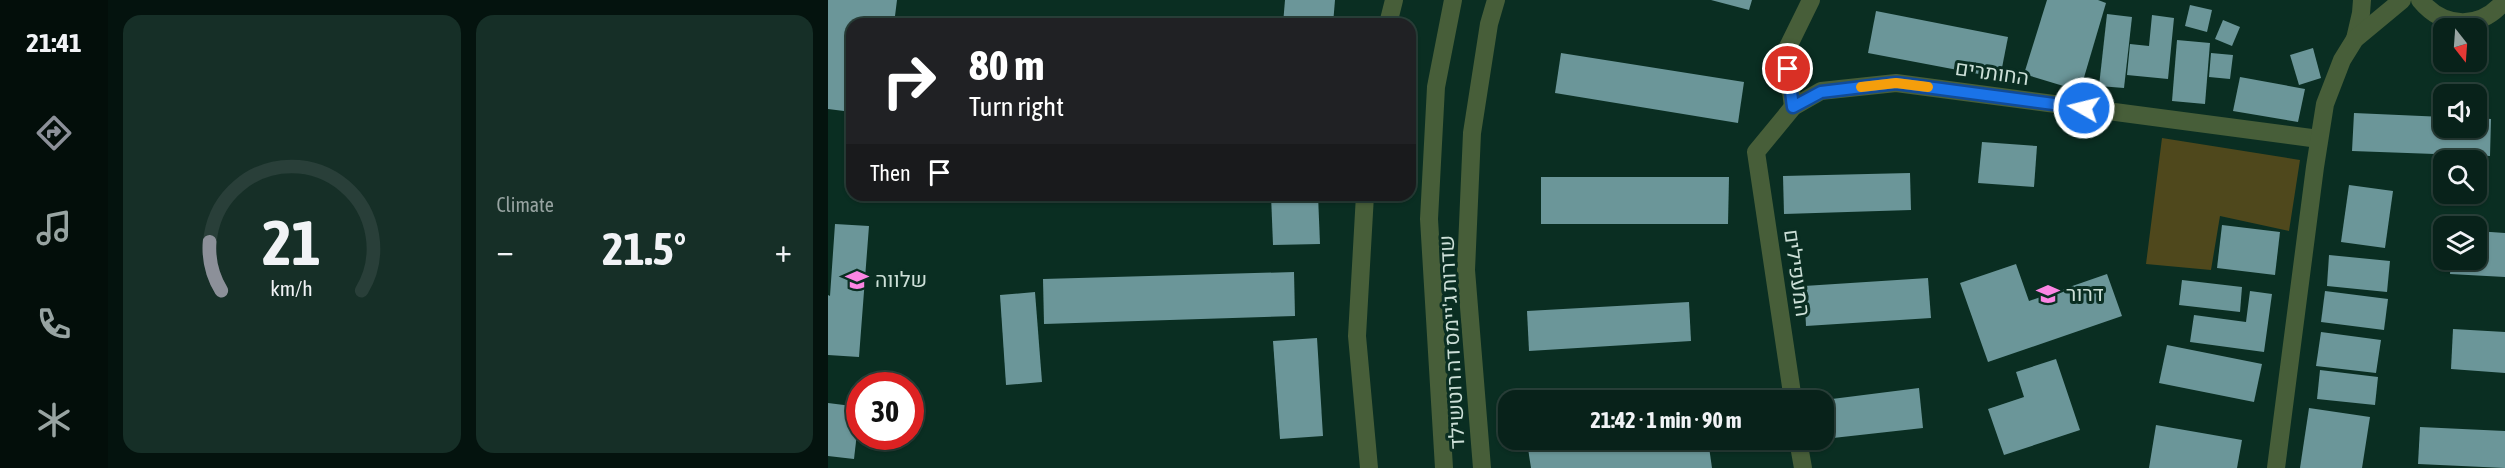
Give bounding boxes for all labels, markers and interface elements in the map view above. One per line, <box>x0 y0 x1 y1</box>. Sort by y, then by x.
north arrow <box>2433 18 2487 72</box>
map controls <box>2433 18 2487 270</box>
text: 21:41 <box>26 27 82 58</box>
text: 80 m <box>969 41 1044 89</box>
icon: right <box>870 42 948 120</box>
pin <box>1762 43 1813 94</box>
icon: arrive <box>1771 52 1804 85</box>
street label: החותרים <box>1954 55 2031 89</box>
position arrow <box>2052 76 2116 140</box>
button: sound <box>2433 84 2487 138</box>
text: Turn right <box>969 91 1064 122</box>
icon: directions <box>33 112 75 154</box>
button: search <box>2433 150 2487 204</box>
icon: arrive <box>923 156 956 189</box>
text: Then <box>870 160 911 186</box>
text: Climate <box>497 193 554 216</box>
icon: music <box>33 207 75 249</box>
text: 21 <box>262 207 321 278</box>
button: layers <box>2433 216 2487 270</box>
text: 21.5° <box>602 223 686 275</box>
street label: המעפילים <box>1780 228 1816 318</box>
text: − <box>497 231 514 269</box>
text: + <box>775 231 792 269</box>
street label: שדרות ג'יימס דה רוטשילד <box>1433 234 1469 450</box>
school or university icon: שלווה <box>844 267 870 293</box>
place label: שלווה <box>875 267 927 291</box>
text: km/h <box>270 276 313 301</box>
school or university icon: דרור <box>2035 281 2061 307</box>
place label: דרור <box>2066 281 2104 305</box>
icon: phone <box>33 303 75 345</box>
speed limit sign: 30 <box>846 372 924 450</box>
icon: climate <box>33 399 75 441</box>
text: 21:42 · 1 min · 90 m <box>1590 407 1742 433</box>

